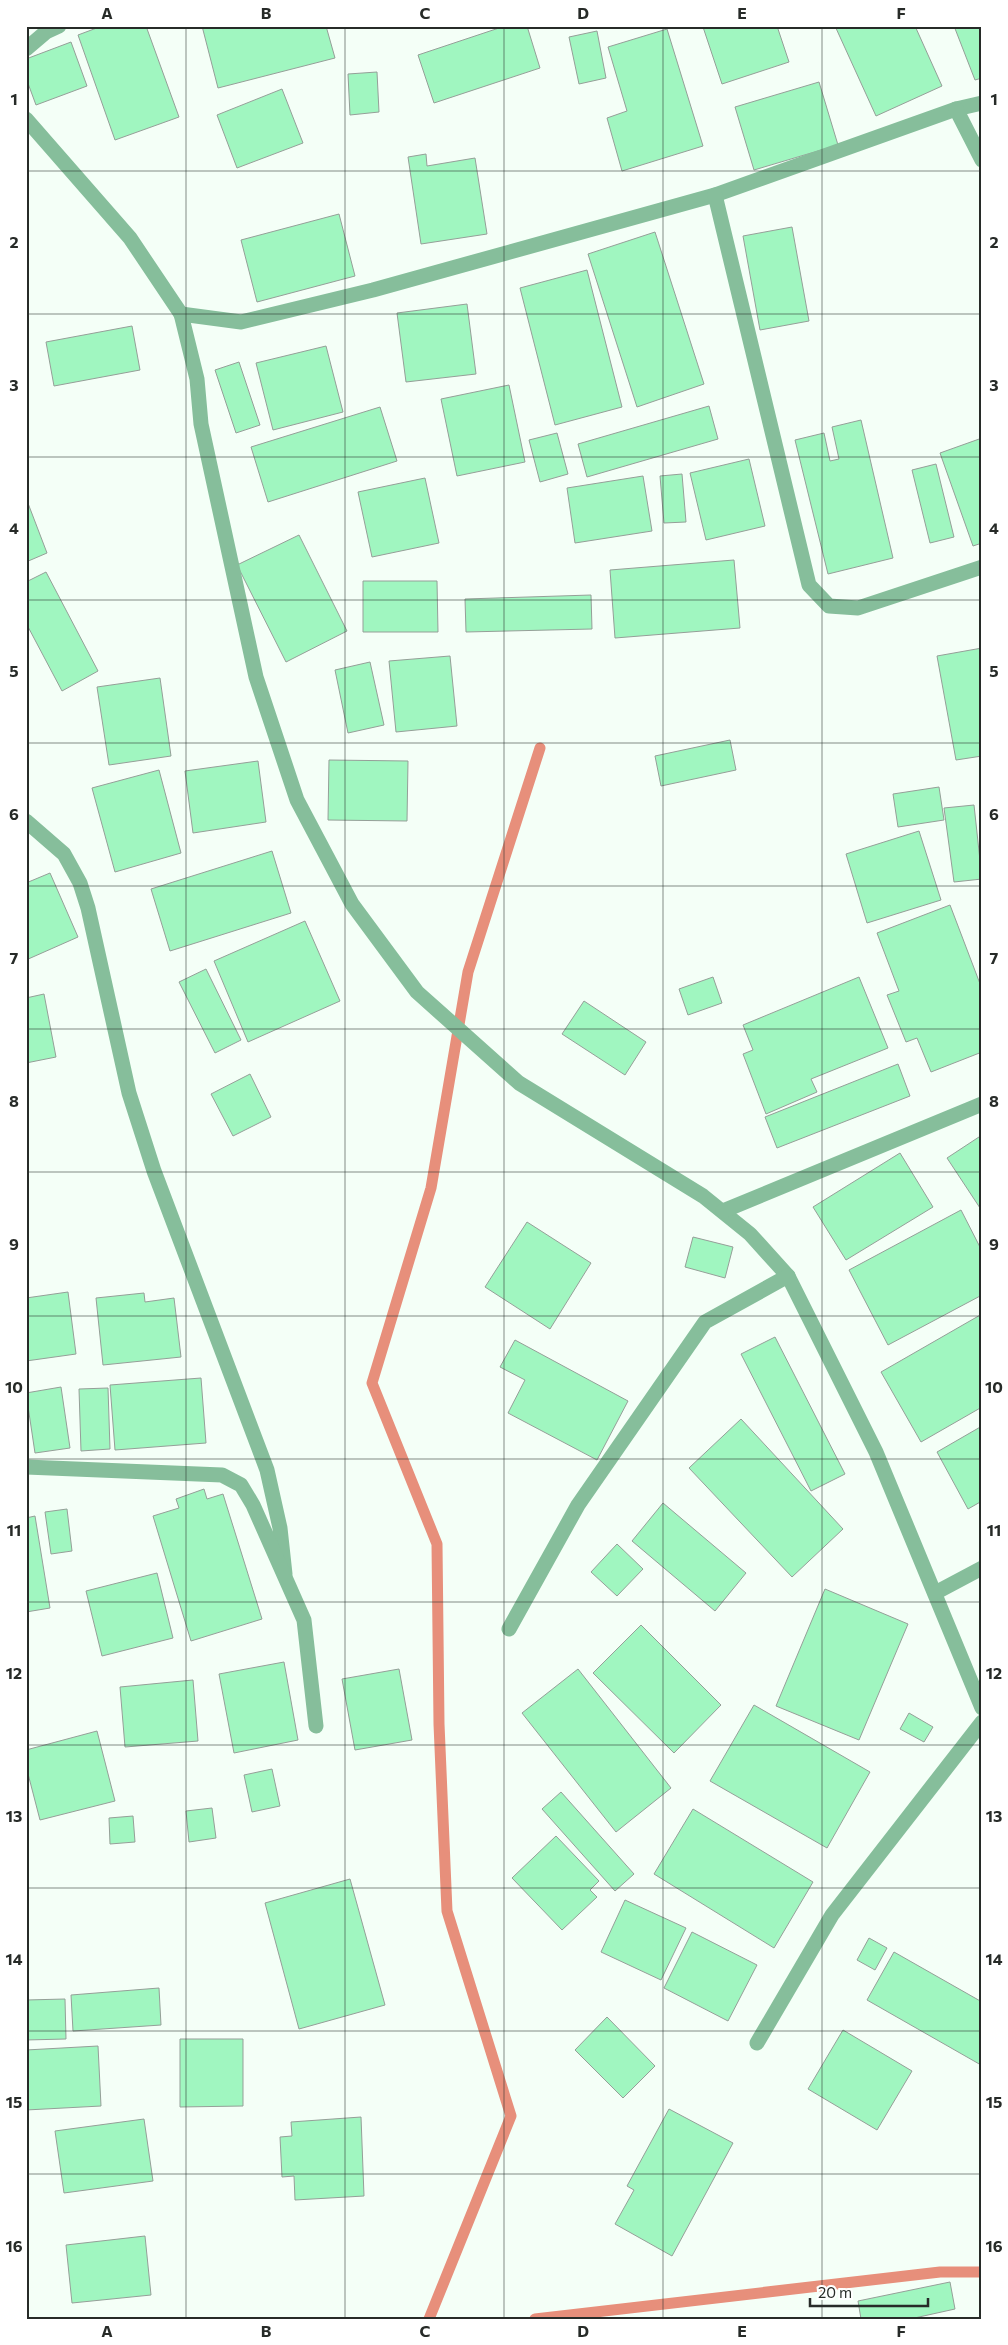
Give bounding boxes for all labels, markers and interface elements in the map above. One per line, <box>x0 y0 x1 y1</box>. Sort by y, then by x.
text: A <box>101 3 113 22</box>
text: B <box>261 3 272 22</box>
text: C <box>420 3 431 22</box>
text: D <box>577 3 589 22</box>
text: E <box>737 3 747 22</box>
text: F <box>896 3 906 22</box>
text: 1 <box>10 89 18 108</box>
text: 1 <box>990 89 998 108</box>
text: 2 <box>9 232 19 251</box>
text: 2 <box>989 232 999 251</box>
text: 3 <box>9 375 19 394</box>
text: 3 <box>989 375 999 394</box>
text: 4 <box>9 518 19 537</box>
text: 4 <box>989 518 999 537</box>
text: 5 <box>9 661 19 680</box>
text: 5 <box>989 661 999 680</box>
text: 6 <box>9 804 19 823</box>
text: 6 <box>989 804 999 823</box>
text: 7 <box>10 948 19 967</box>
text: 7 <box>990 948 999 967</box>
text: 8 <box>9 1091 19 1110</box>
text: 8 <box>989 1091 999 1110</box>
text: 9 <box>9 1234 19 1253</box>
text: 9 <box>989 1234 999 1253</box>
text: 10 <box>5 1377 23 1396</box>
text: 10 <box>985 1377 1003 1396</box>
text: 11 <box>7 1520 21 1539</box>
text: 11 <box>987 1520 1001 1539</box>
text: 12 <box>6 1663 22 1682</box>
text: 12 <box>986 1663 1002 1682</box>
text: 13 <box>6 1806 22 1825</box>
text: 13 <box>986 1806 1002 1825</box>
text: 14 <box>5 1949 23 1968</box>
text: 14 <box>985 1949 1003 1968</box>
text: 15 <box>6 2092 22 2111</box>
text: 15 <box>986 2092 1002 2111</box>
text: 16 <box>5 2236 23 2255</box>
text: 16 <box>985 2236 1003 2255</box>
scale bar <box>810 2275 928 2307</box>
text: 20 m <box>818 2283 852 2301</box>
text: A <box>101 2321 113 2340</box>
text: B <box>261 2321 272 2340</box>
text: C <box>420 2321 431 2340</box>
text: D <box>577 2321 589 2340</box>
text: E <box>737 2321 747 2340</box>
text: F <box>896 2321 906 2340</box>

